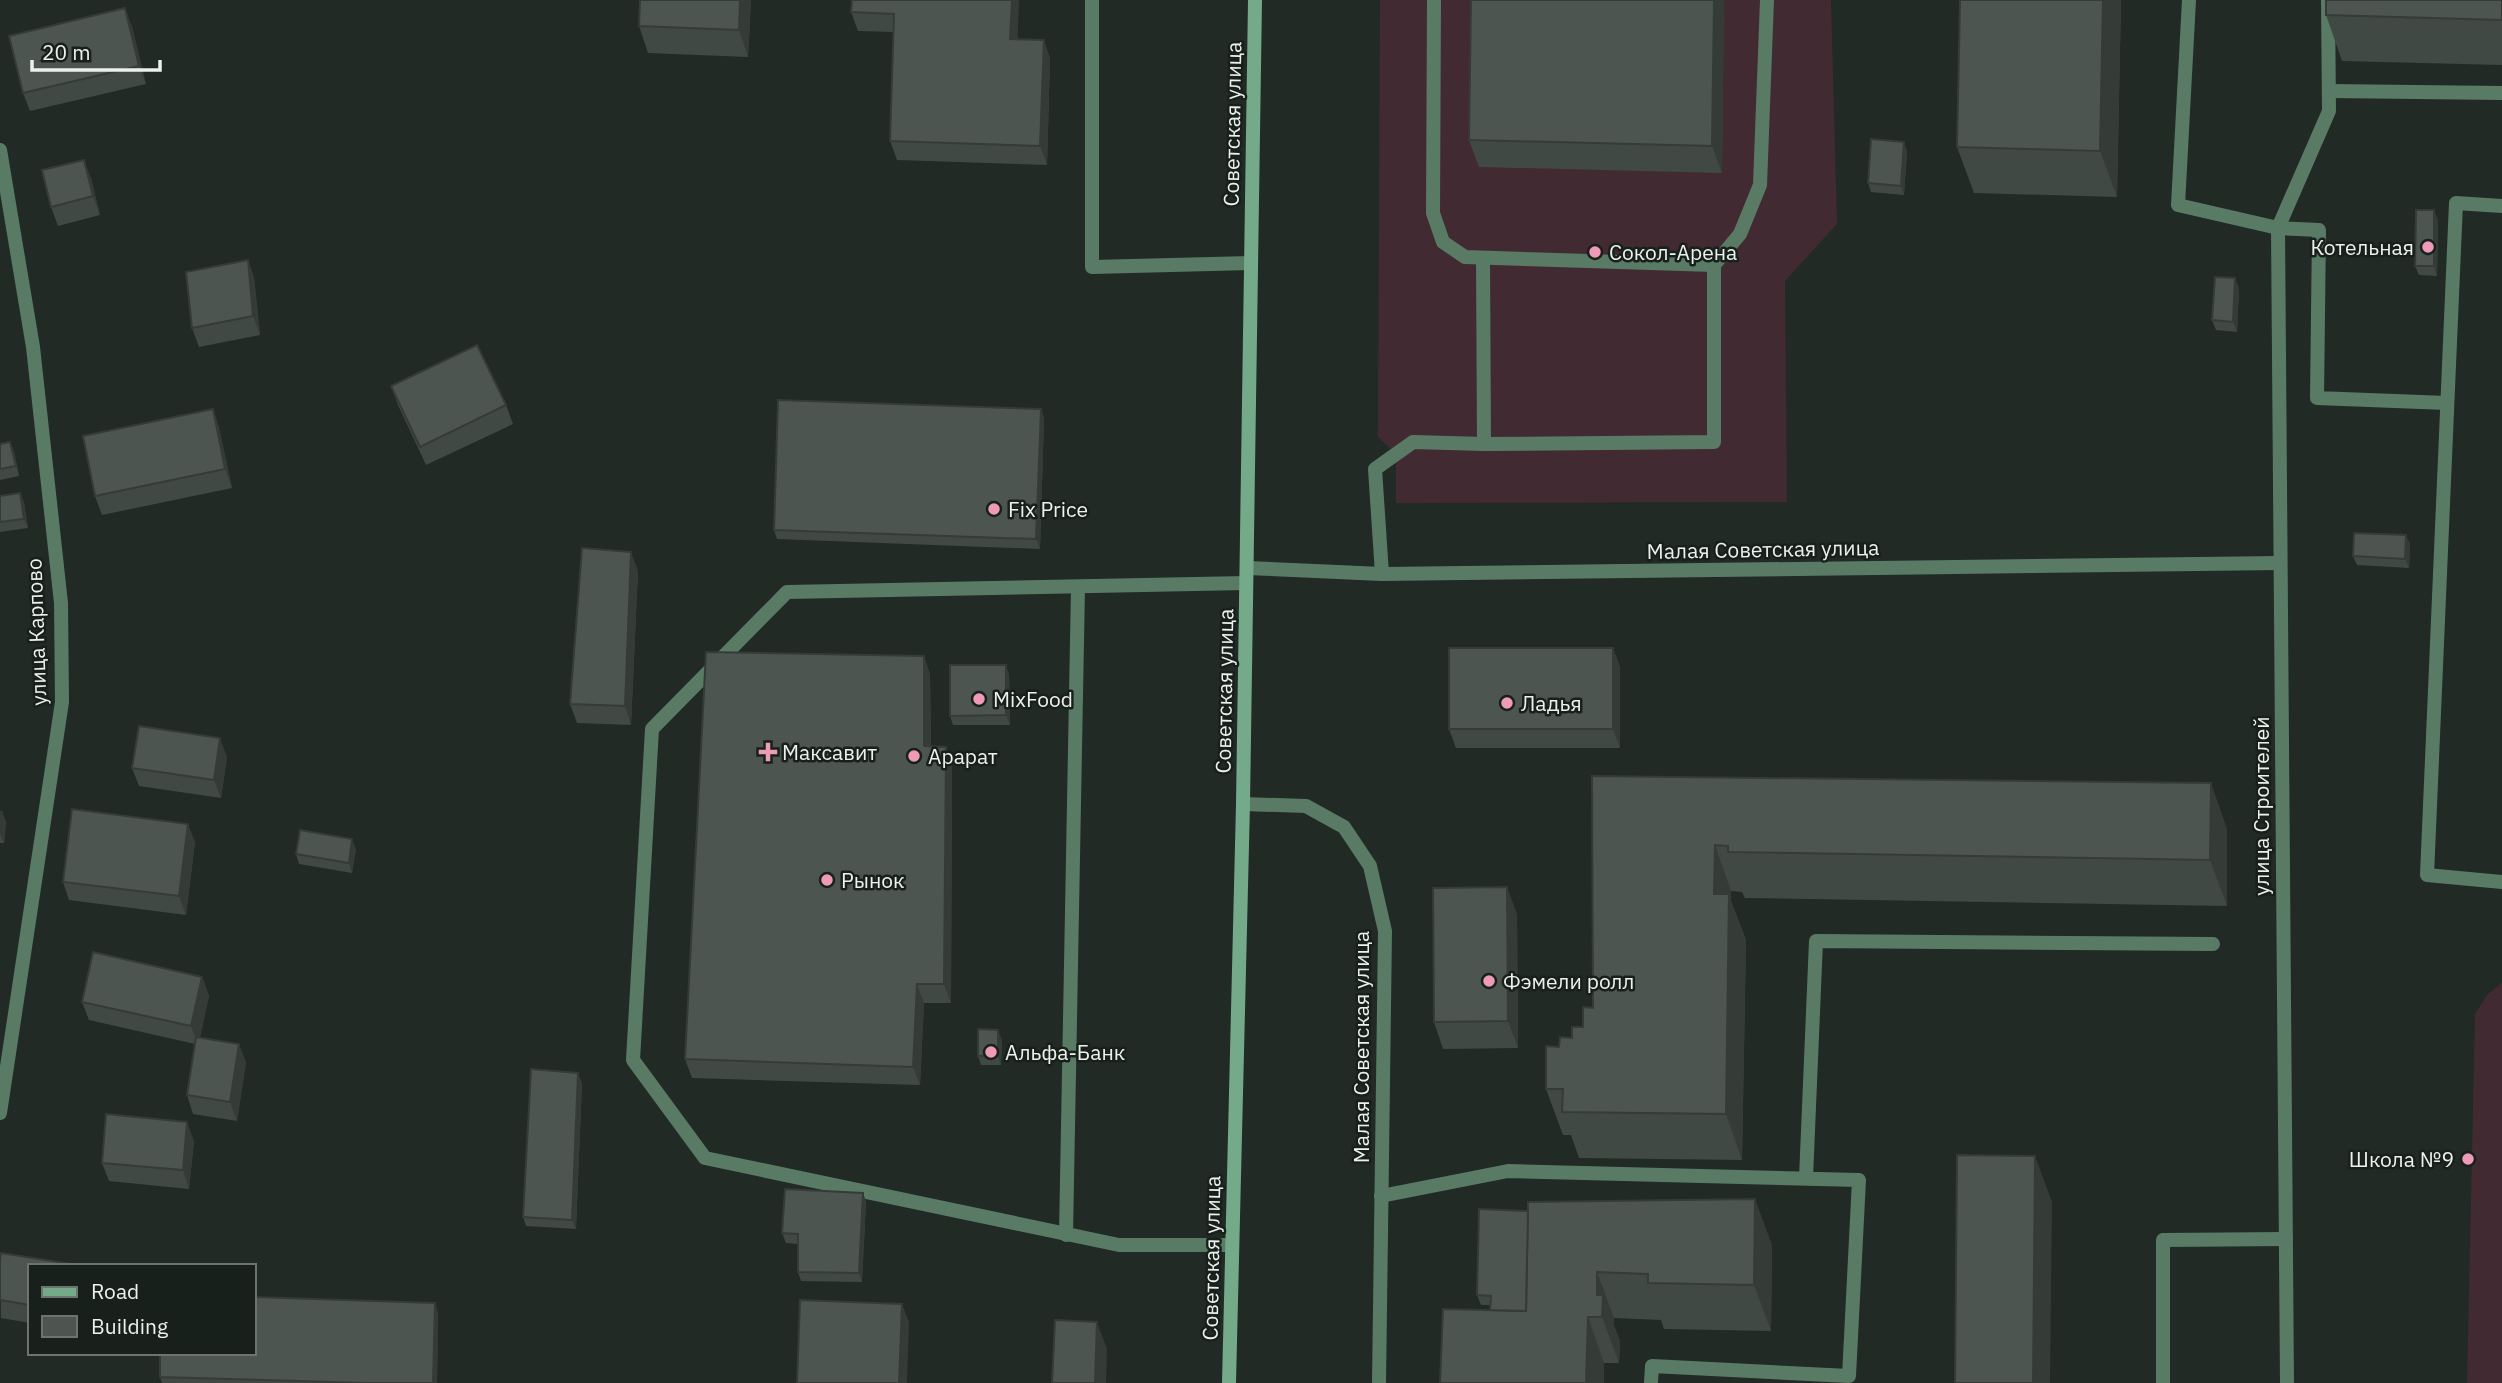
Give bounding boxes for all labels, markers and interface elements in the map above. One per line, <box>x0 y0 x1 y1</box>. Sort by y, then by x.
scale bar <box>32 28 159 72</box>
text: 20 m <box>42 38 91 66</box>
street label: Советская улица <box>1217 41 1247 207</box>
place label: Котельная <box>2310 233 2414 261</box>
place label: Сокол-Арена <box>1609 238 1737 266</box>
marker: Котельная <box>2420 239 2436 255</box>
marker: Сокол-Арена <box>1587 244 1603 260</box>
place label: Fix Price <box>1008 495 1088 523</box>
marker: Fix Price <box>986 501 1002 517</box>
street label: Малая Советская улица <box>1646 533 1880 565</box>
street label: улица Карпово <box>19 558 53 706</box>
street label: Советская улица <box>1209 608 1239 774</box>
place label: MixFood <box>993 685 1073 713</box>
place label: Ладья <box>1521 689 1582 717</box>
marker: MixFood <box>971 691 987 707</box>
marker: Ладья <box>1499 695 1515 711</box>
street label: улица Строителей <box>2247 716 2275 896</box>
place label: Максавит <box>782 738 877 766</box>
place label: Арарат <box>928 742 998 770</box>
marker: Максавит <box>760 744 776 760</box>
marker: Арарат <box>906 748 922 764</box>
place label: Рынок <box>841 866 905 894</box>
marker: Рынок <box>819 872 835 888</box>
street label: Малая Советская улица <box>1347 931 1375 1163</box>
place label: Фэмели ролл <box>1503 967 1634 995</box>
marker: Фэмели ролл <box>1481 973 1497 989</box>
place label: Альфа-Банк <box>1005 1038 1125 1066</box>
marker: Альфа-Банк <box>983 1044 999 1060</box>
place label: Школа №9 <box>2349 1145 2454 1173</box>
marker: Школа №9 <box>2460 1151 2476 1167</box>
street label: Советская улица <box>1196 1175 1226 1341</box>
legend <box>28 1264 256 1355</box>
text: Road <box>91 1277 139 1305</box>
text: Building <box>91 1312 168 1340</box>

